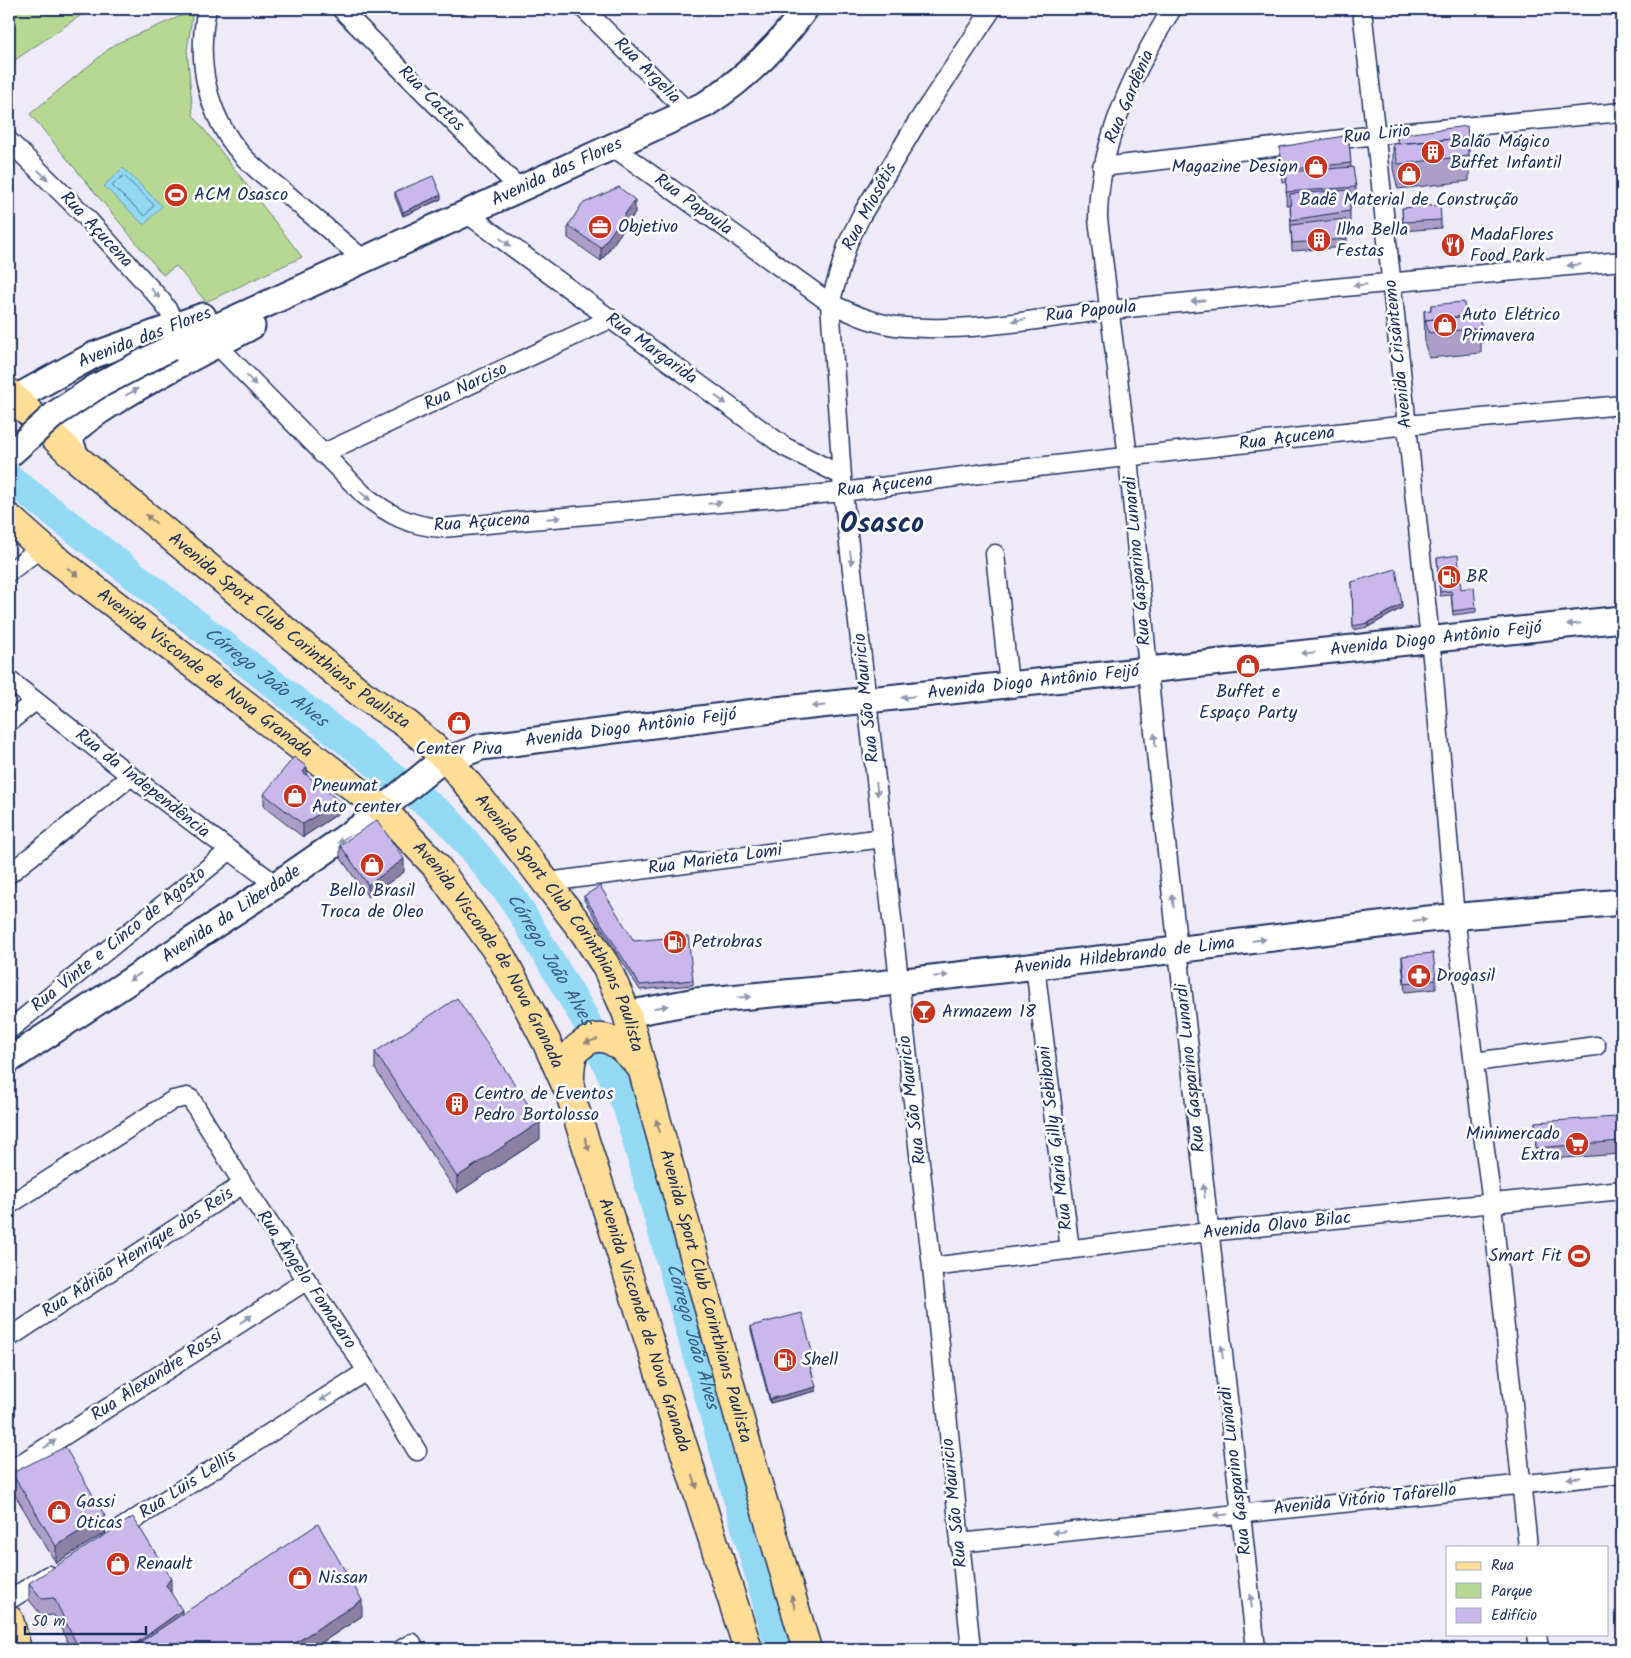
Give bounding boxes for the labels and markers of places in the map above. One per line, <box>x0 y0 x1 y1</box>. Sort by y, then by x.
place label: Balão Mágico Buffet Infantil <box>1450 128 1562 178</box>
building icon: Balão Mágico Buffet Infantil <box>1420 139 1446 165</box>
place label: Magazine Design <box>1171 153 1298 182</box>
shop icon: Magazine Design <box>1303 154 1329 180</box>
shop icon: Badê Material de Construção <box>1396 161 1422 187</box>
place label: ACM Osasco <box>194 181 288 210</box>
sports icon: ACM Osasco <box>163 182 189 208</box>
place label: Badê Material de Construção <box>1300 186 1518 215</box>
place label: Objetivo <box>618 213 678 242</box>
office icon: Objetivo <box>587 214 613 240</box>
place label: Ilha Bella Festas <box>1336 216 1408 266</box>
place label: MadaFlores Food Park <box>1470 221 1554 271</box>
building icon: Ilha Bella Festas <box>1306 227 1332 253</box>
restaurant icon: MadaFlores Food Park <box>1440 232 1466 258</box>
place label: Auto Elétrico Primavera <box>1462 301 1560 351</box>
shop icon: Auto Elétrico Primavera <box>1432 312 1458 338</box>
place label: BR <box>1466 563 1488 592</box>
fuel station icon: BR <box>1436 564 1462 590</box>
shop icon: Buffet e Espaço Party <box>1235 653 1261 679</box>
place label: Buffet e Espaço Party <box>1199 678 1298 728</box>
shop icon: Center Piva <box>446 710 472 736</box>
place label: Center Piva <box>416 735 502 764</box>
place label: Pneumat Auto center <box>312 772 402 822</box>
shop icon: Pneumat Auto center <box>282 783 308 809</box>
shop icon: Bello Brasil Troca de Oleo <box>359 852 385 878</box>
place label: Bello Brasil Troca de Oleo <box>320 877 424 927</box>
place label: Petrobras <box>692 928 763 957</box>
fuel station icon: Petrobras <box>662 929 688 955</box>
place label: Drogasil <box>1436 962 1496 991</box>
pharmacy icon: Drogasil <box>1406 963 1432 989</box>
place label: Armazem 18 <box>942 998 1036 1027</box>
bar icon: Armazem 18 <box>911 999 937 1025</box>
place label: Centro de Eventos Pedro Bortolosso <box>474 1080 614 1130</box>
building icon: Centro de Eventos Pedro Bortolosso <box>444 1091 470 1117</box>
place label: Minimercado Extra <box>1466 1120 1560 1170</box>
supermarket icon: Minimercado Extra <box>1564 1131 1590 1157</box>
place label: Smart Fit <box>1489 1242 1563 1271</box>
sports icon: Smart Fit <box>1566 1243 1592 1269</box>
place label: Shell <box>802 1346 839 1375</box>
fuel station icon: Shell <box>772 1347 798 1373</box>
place label: Gassi Oticas <box>76 1488 123 1538</box>
shop icon: Gassi Oticas <box>46 1499 72 1525</box>
place label: Renault <box>136 1550 194 1579</box>
shop icon: Renault <box>105 1551 131 1577</box>
place label: Nissan <box>318 1564 368 1593</box>
shop icon: Nissan <box>287 1565 313 1591</box>

